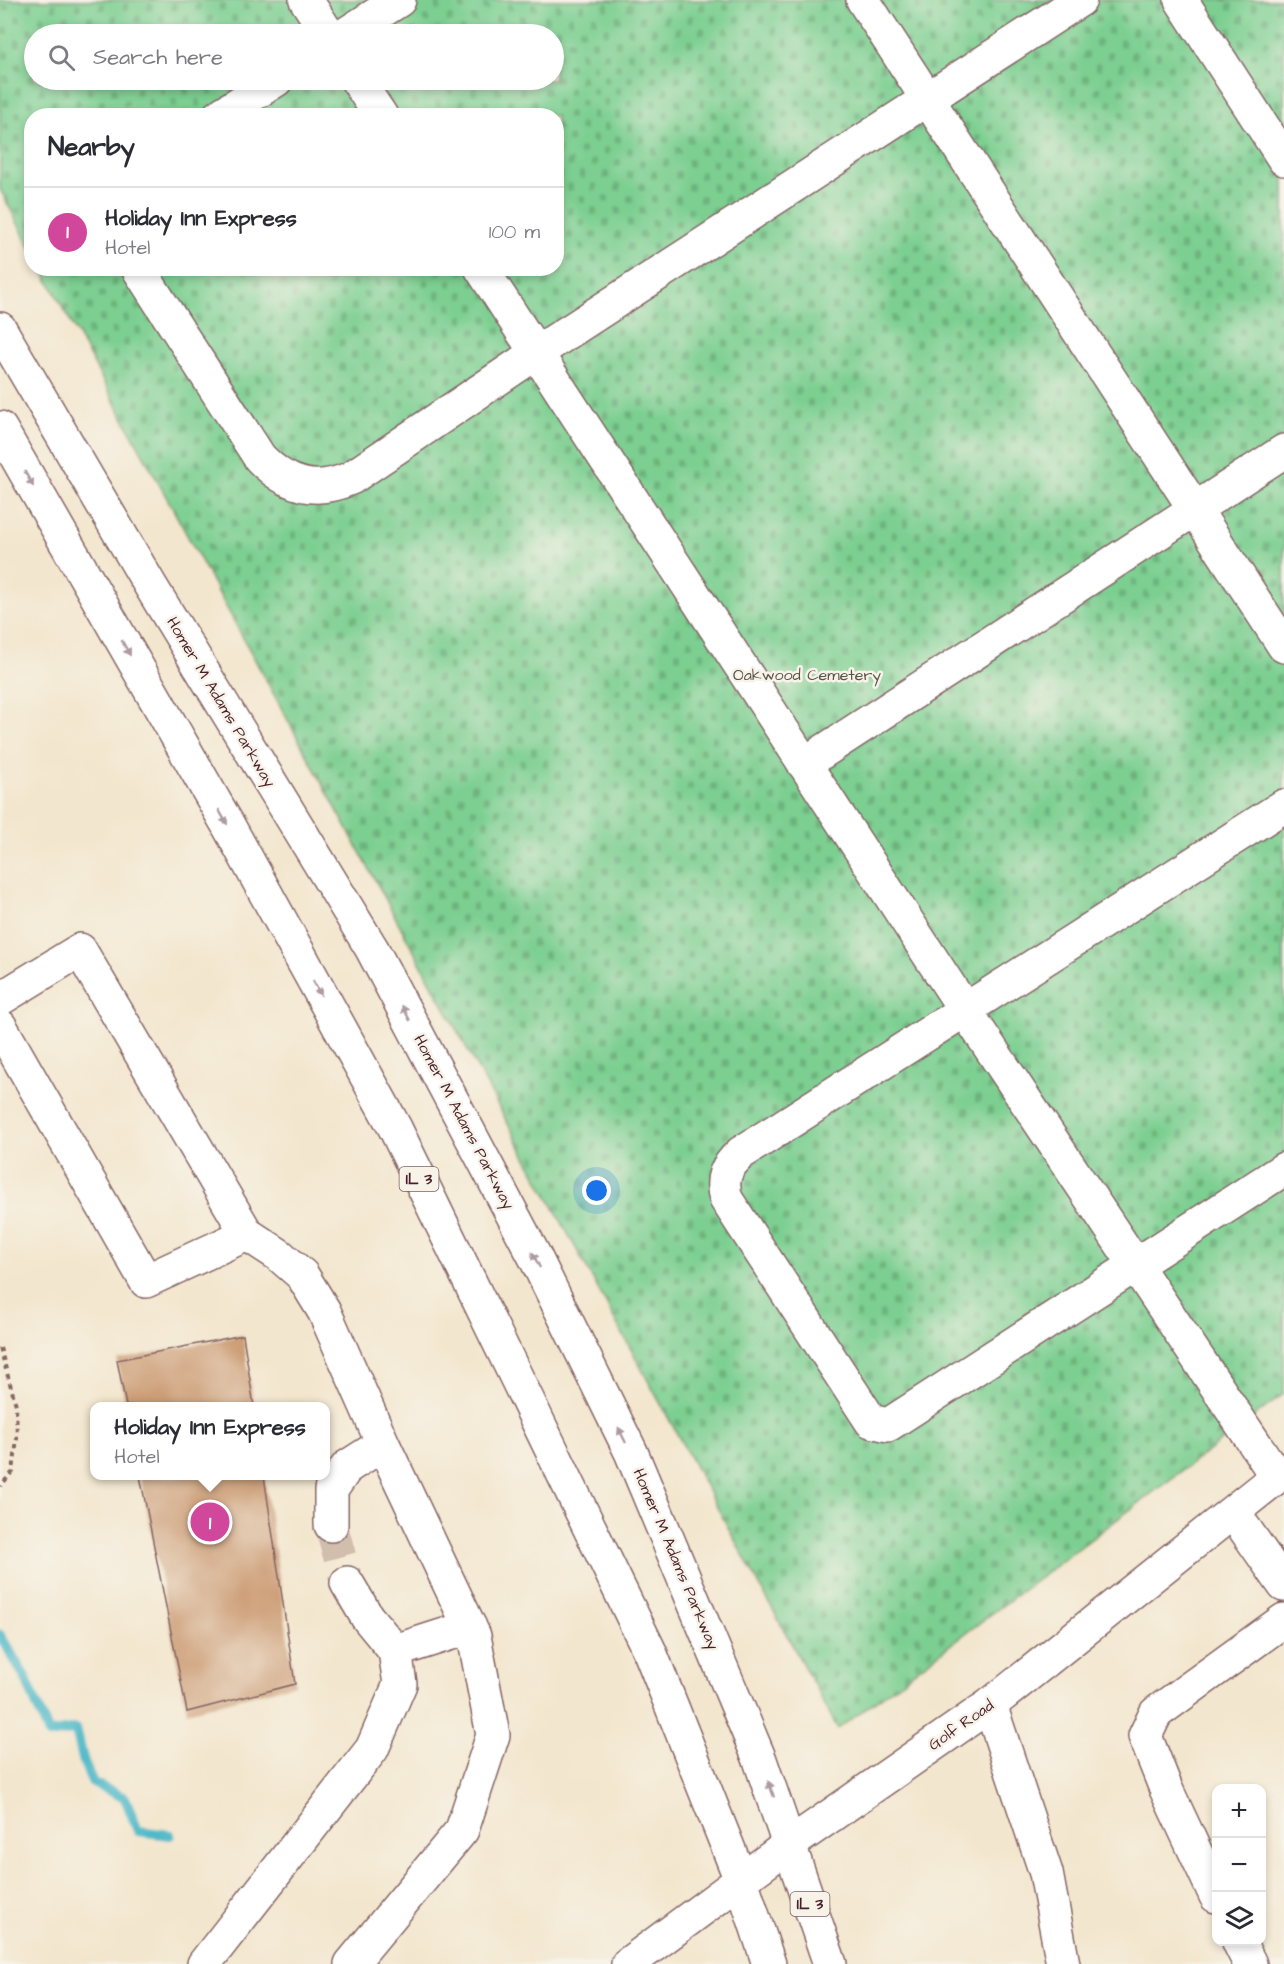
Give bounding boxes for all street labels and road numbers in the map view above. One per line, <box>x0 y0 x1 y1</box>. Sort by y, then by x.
street label: Homer M Adams Parkway <box>160 613 281 792</box>
street label: Homer M Adams Parkway <box>408 1031 520 1214</box>
road number: IL 3 <box>400 1167 438 1191</box>
street label: Homer M Adams Parkway <box>627 1465 724 1654</box>
street label: Golf Road <box>924 1694 998 1756</box>
road number: IL 3 <box>790 1892 830 1916</box>

